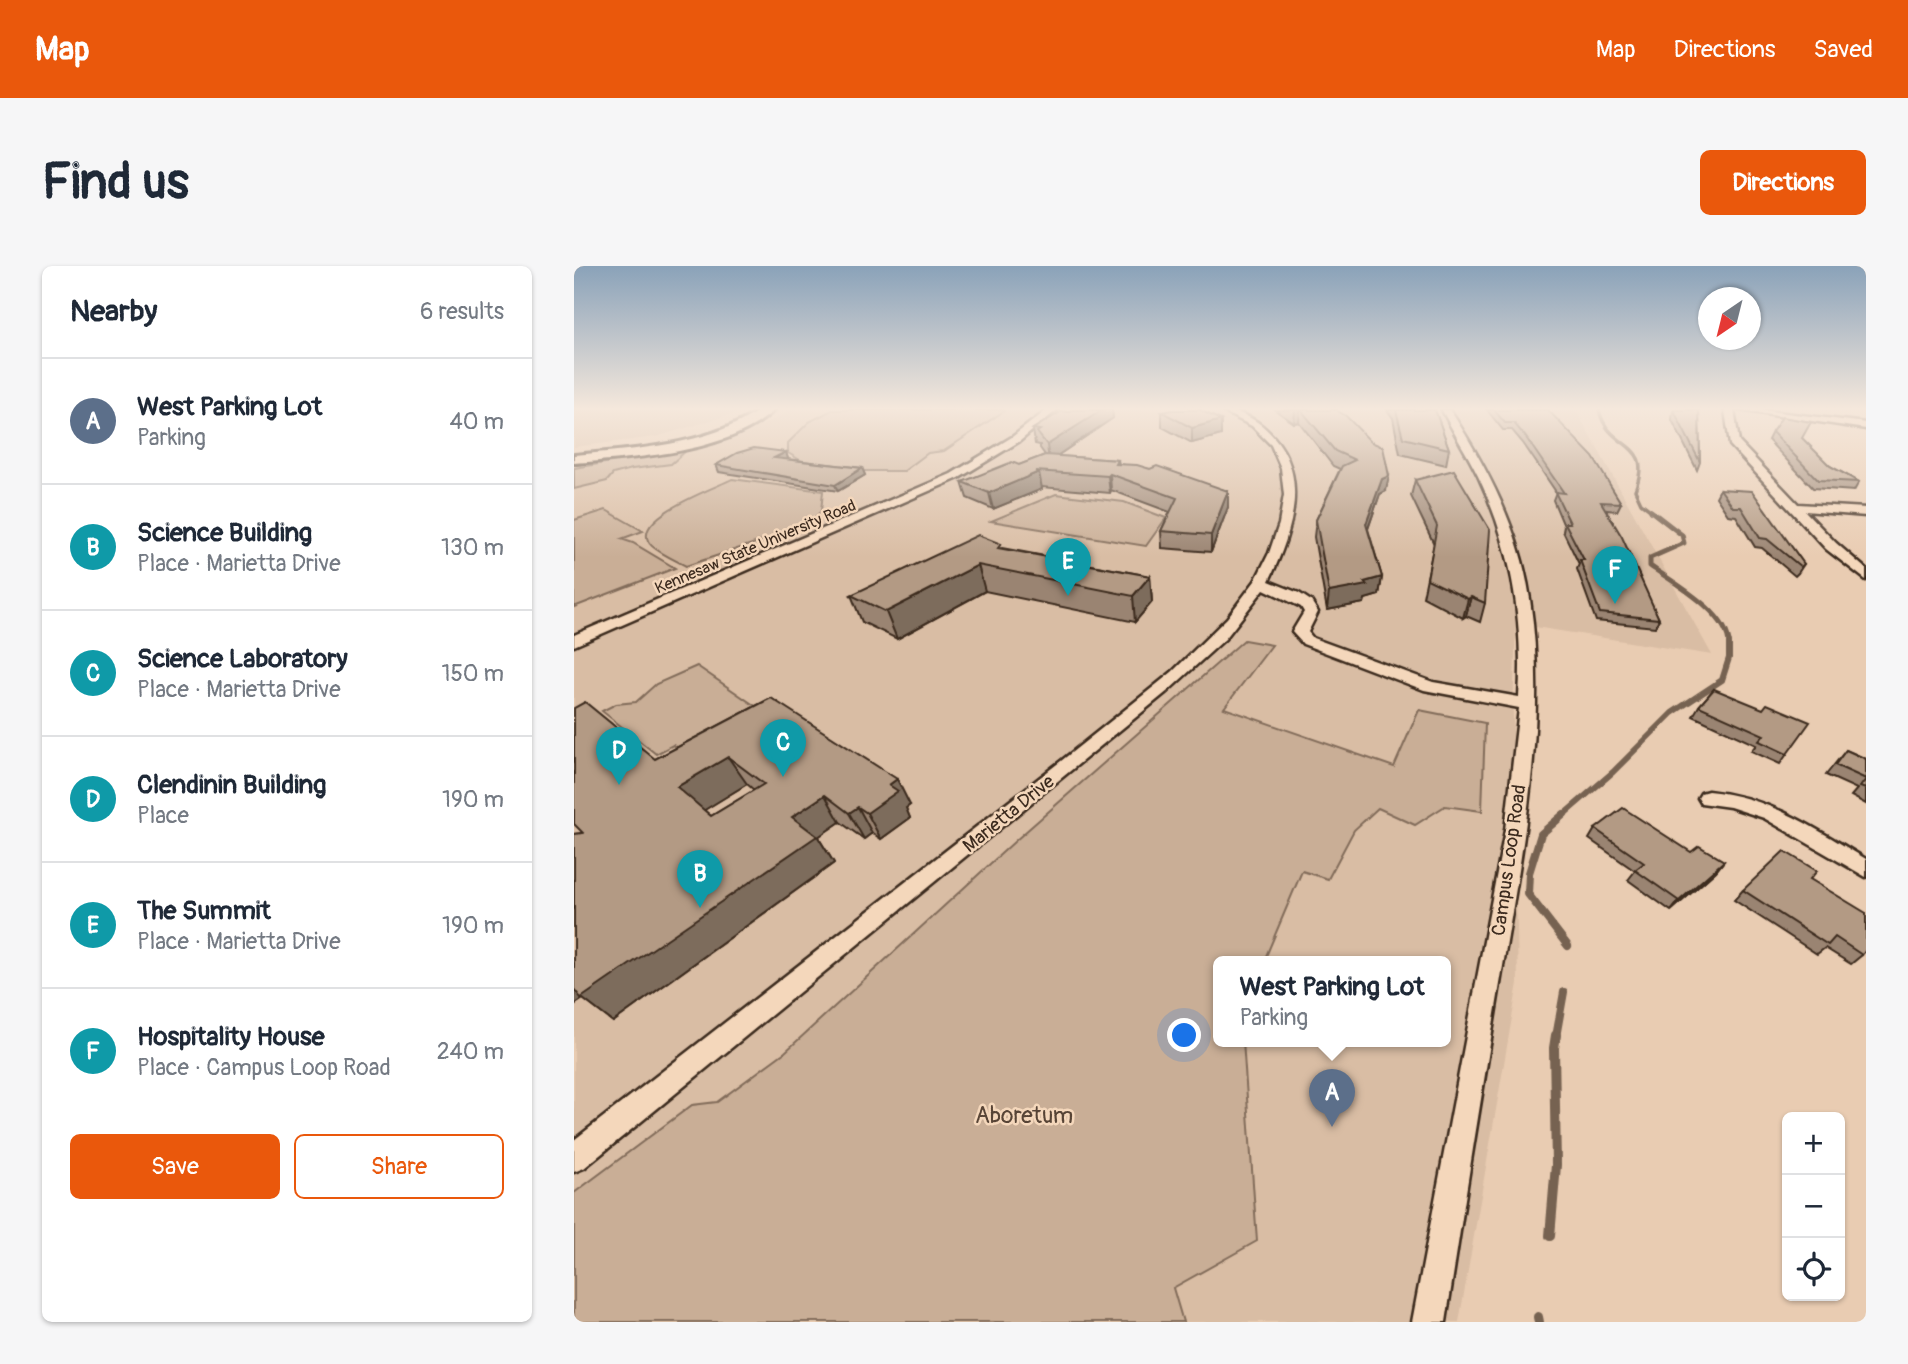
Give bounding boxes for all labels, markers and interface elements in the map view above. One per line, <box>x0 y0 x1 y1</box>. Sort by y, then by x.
text: Map <box>35 29 90 70</box>
text: Map <box>1596 35 1636 64</box>
text: Directions <box>1674 35 1775 64</box>
text: Saved <box>1813 35 1873 64</box>
button: Directions <box>1700 150 1866 215</box>
text: Find us <box>42 152 189 213</box>
north arrow <box>1698 287 1761 350</box>
text: Nearby <box>70 293 157 330</box>
text: 6 results <box>420 297 504 326</box>
text: West Parking Lot <box>137 391 322 423</box>
text: A <box>86 407 100 436</box>
text: 40 m <box>450 407 504 436</box>
text: Parking <box>137 423 206 452</box>
street label: Kennesaw State University Road <box>652 495 859 598</box>
text: Science Building <box>137 517 312 549</box>
text: B <box>86 533 100 562</box>
text: 130 m <box>441 533 504 562</box>
pin: E <box>1045 538 1091 596</box>
pin: F <box>1592 546 1638 604</box>
text: Place · Marietta Drive <box>137 549 341 578</box>
text: Science Laboratory <box>137 643 348 675</box>
text: C <box>86 659 100 688</box>
text: 150 m <box>441 659 504 688</box>
text: Place · Marietta Drive <box>137 675 341 704</box>
pin: C <box>760 719 806 777</box>
pin: D <box>596 727 642 785</box>
text: Clendinin Building <box>137 769 326 801</box>
street label: Marietta Drive <box>958 769 1060 858</box>
street label: Campus Loop Road <box>1487 783 1531 937</box>
text: D <box>86 785 100 814</box>
text: 190 m <box>442 785 504 814</box>
text: Place <box>137 801 189 830</box>
pin: B <box>677 850 723 908</box>
text: The Summit <box>137 895 271 927</box>
text: E <box>87 911 99 940</box>
text: 190 m <box>442 911 504 940</box>
text: Place · Marietta Drive <box>137 927 341 956</box>
popup <box>1213 956 1451 1047</box>
text: West Parking Lot <box>1239 971 1425 1003</box>
text: Parking <box>1239 1003 1308 1032</box>
your location <box>1167 1018 1201 1052</box>
text: Hospitality House <box>137 1021 325 1053</box>
text: F <box>86 1037 100 1066</box>
text: 240 m <box>437 1037 504 1066</box>
text: Place · Campus Loop Road <box>137 1053 391 1082</box>
pin: A <box>1309 1069 1355 1127</box>
park label: Aboretum <box>975 1101 1073 1130</box>
map controls <box>1782 1112 1845 1301</box>
button: + <box>1782 1112 1845 1175</box>
button: Save <box>70 1134 280 1199</box>
button: Share <box>294 1134 504 1199</box>
button: − <box>1782 1175 1845 1238</box>
button: locate <box>1782 1238 1845 1301</box>

